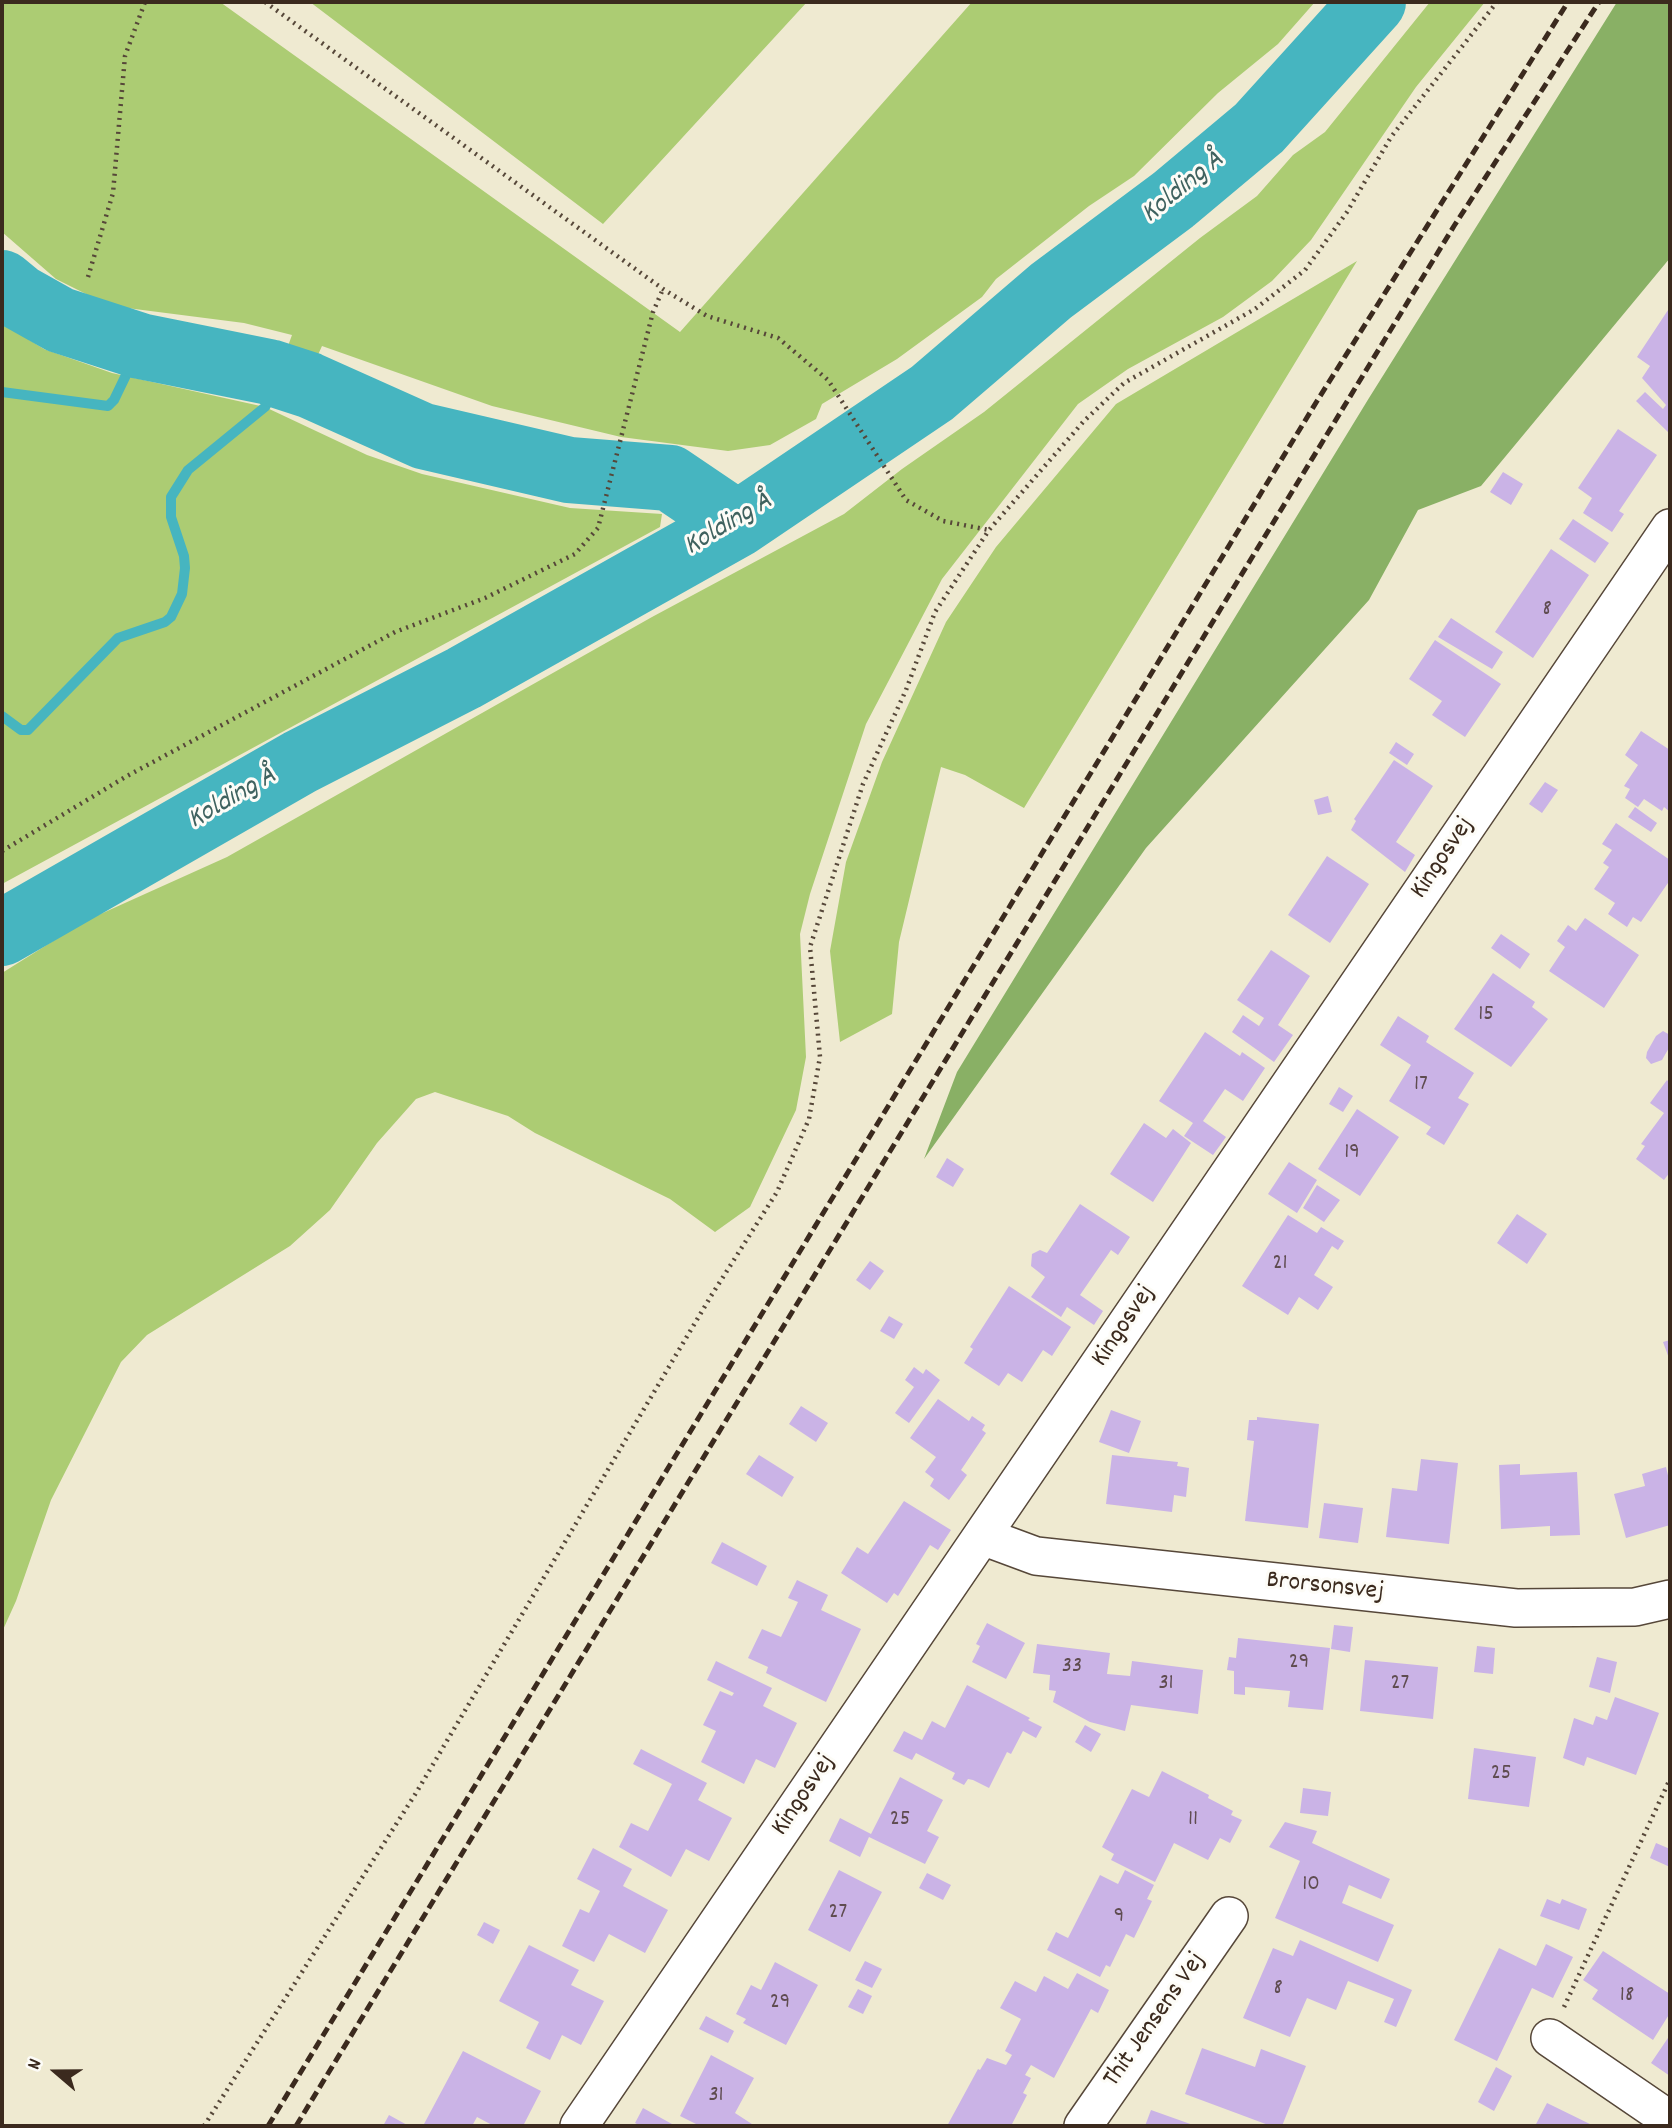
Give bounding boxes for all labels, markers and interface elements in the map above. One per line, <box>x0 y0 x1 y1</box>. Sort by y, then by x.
water label: Kolding Å <box>1136 146 1232 232</box>
water label: Kolding Å <box>679 487 779 565</box>
house number: 8 <box>1542 597 1552 625</box>
water label: Kolding Å <box>183 761 283 839</box>
street label: Kingosvej <box>1405 812 1483 906</box>
house number: 15 <box>1478 1002 1494 1030</box>
house number: 17 <box>1414 1072 1428 1100</box>
house number: 19 <box>1344 1140 1360 1168</box>
house number: 21 <box>1272 1251 1288 1279</box>
street label: Kingosvej <box>1086 1280 1164 1374</box>
street label: Brorsonsvej <box>1265 1566 1385 1610</box>
house number: 29 <box>1289 1650 1309 1678</box>
house number: 33 <box>1062 1654 1082 1682</box>
house number: 31 <box>1158 1671 1174 1699</box>
house number: 27 <box>1391 1671 1409 1699</box>
street label: Kingosvej <box>766 1749 844 1843</box>
house number: 25 <box>1491 1761 1511 1789</box>
house number: 25 <box>890 1807 910 1835</box>
house number: 11 <box>1188 1807 1198 1835</box>
house number: 10 <box>1302 1872 1320 1900</box>
house number: 27 <box>829 1900 847 1928</box>
house number: 9 <box>1114 1904 1124 1932</box>
street label: Thit Jensens Vej <box>1098 1948 1214 2094</box>
house number: 8 <box>1273 1976 1283 2004</box>
house number: 18 <box>1620 1983 1634 2011</box>
house number: 29 <box>770 1990 790 2018</box>
north arrow <box>21 2037 91 2107</box>
text: N <box>22 2056 50 2074</box>
house number: 31 <box>708 2083 724 2111</box>

